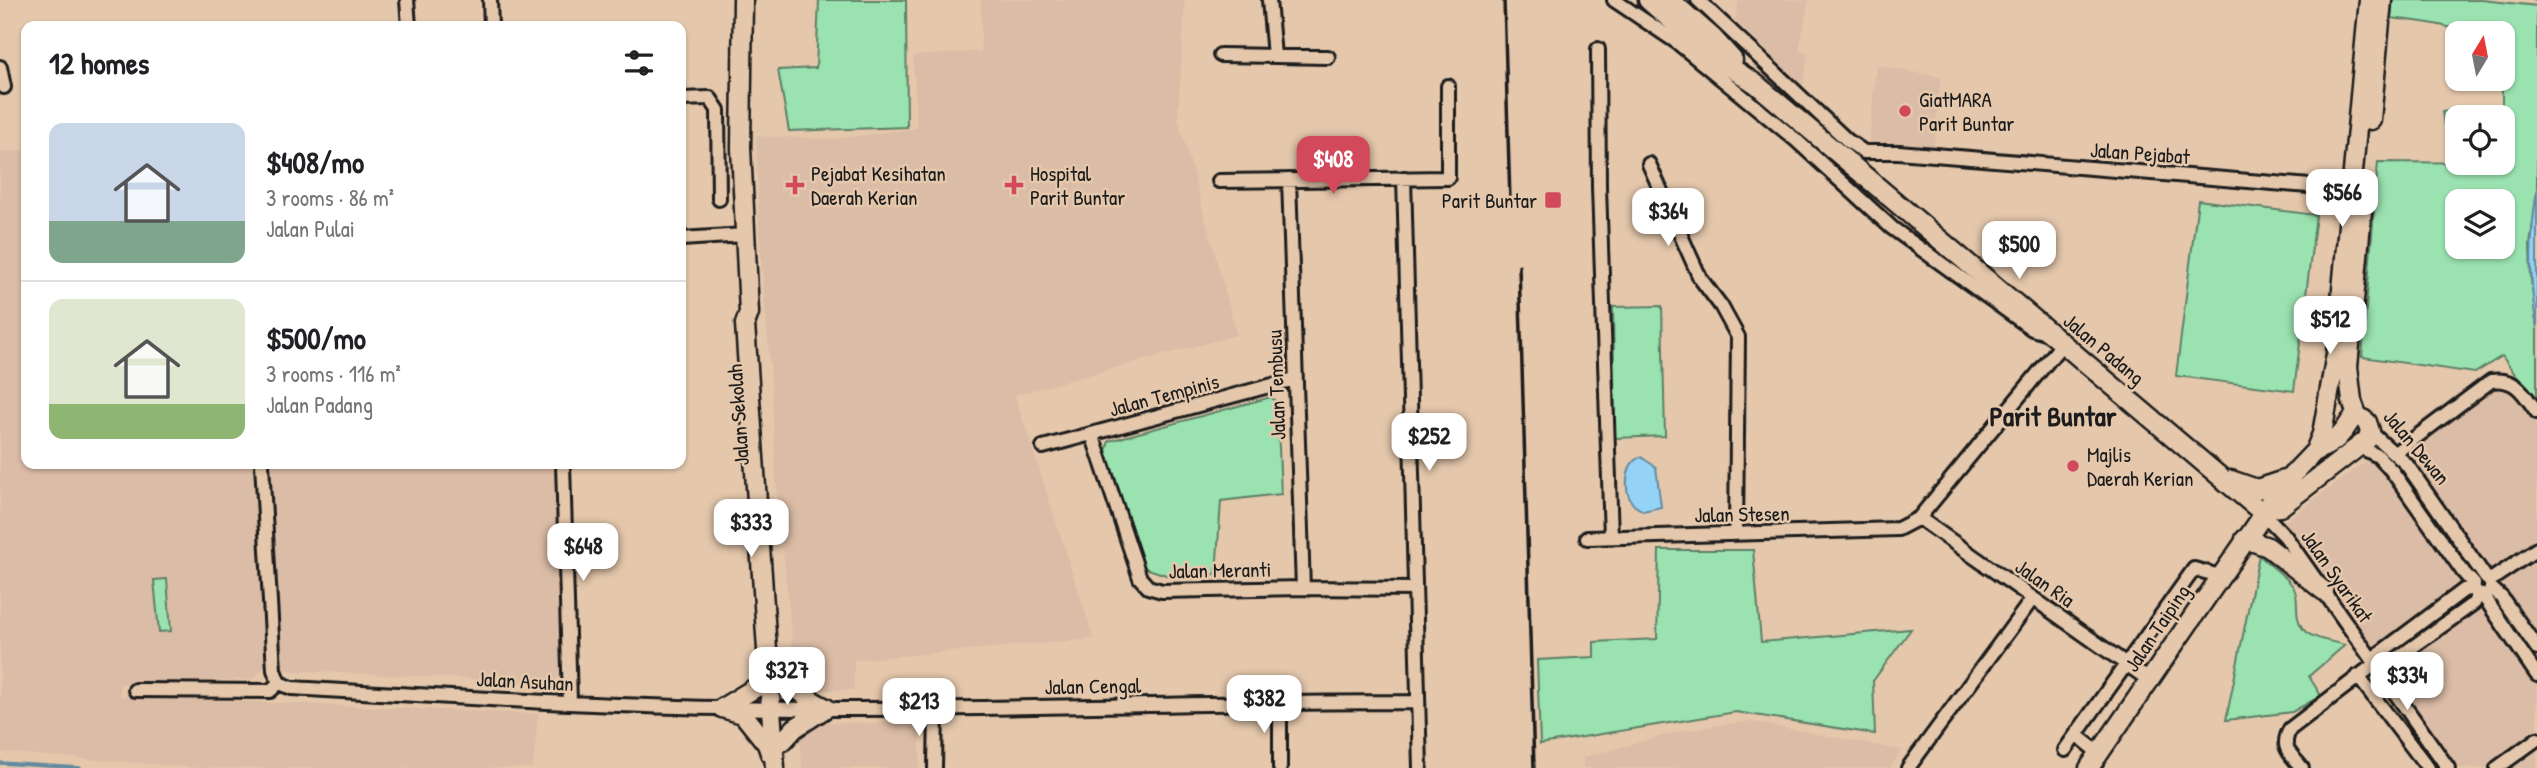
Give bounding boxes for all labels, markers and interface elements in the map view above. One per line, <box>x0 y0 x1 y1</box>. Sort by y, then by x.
north arrow <box>2445 21 2515 91</box>
map controls <box>2445 21 2515 259</box>
text: 12 homes <box>49 43 149 83</box>
icon: filters <box>620 44 658 82</box>
place label: GiatMARA Parit Buntar <box>1919 85 2014 138</box>
marker: GiatMARA Parit Buntar <box>1897 103 1913 119</box>
button: locate <box>2445 105 2515 175</box>
street label: Jalan Pejabat <box>2089 135 2192 171</box>
pin: $408 <box>1292 136 1374 196</box>
text: $408/mo <box>266 142 364 182</box>
text: $408 <box>1313 143 1353 174</box>
icon: home <box>105 151 189 235</box>
place label: Pejabat Kesihatan Daerah Kerian <box>811 159 946 212</box>
place label: Hospital Parit Buntar <box>1030 159 1125 212</box>
pin: $566 <box>2301 170 2383 229</box>
marker: Pejabat Kesihatan Daerah Kerian <box>785 175 805 195</box>
marker: Hospital Parit Buntar <box>1004 175 1024 195</box>
text: $566 <box>2322 176 2362 207</box>
text: 3 rooms · 86 m² <box>266 182 394 213</box>
place label: Parit Buntar <box>1442 186 1537 215</box>
pin: $364 <box>1627 188 1709 248</box>
button: layers <box>2445 189 2515 259</box>
marker: Parit Buntar <box>1543 190 1563 210</box>
text: $364 <box>1648 195 1688 226</box>
text: Jalan Pulai <box>266 213 355 244</box>
pin: $500 <box>1978 222 2060 281</box>
text: $500 <box>1998 228 2040 259</box>
pin: $512 <box>2289 296 2371 356</box>
text: $512 <box>2310 303 2350 334</box>
street label: Jalan Padang <box>2057 306 2151 392</box>
text: $500/mo <box>266 318 366 358</box>
icon: home <box>105 327 189 411</box>
street label: Jalan Tembusu <box>1260 329 1292 441</box>
text: 3 rooms · 116 m² <box>266 358 401 389</box>
street label: Jalan Sekolah <box>720 363 756 467</box>
street label: Jalan Tempinis <box>1106 366 1222 424</box>
text: Jalan Padang <box>266 389 373 420</box>
district label: Parit Buntar <box>1989 397 2117 435</box>
street label: Jalan Dewan <box>2377 403 2457 491</box>
pin: $252 <box>1388 414 1470 473</box>
text: $252 <box>1408 420 1450 451</box>
place label: Majlis Daerah Kerian <box>2087 440 2193 493</box>
marker: Majlis Daerah Kerian <box>2065 458 2081 474</box>
street label: Jalan Stesen <box>1694 499 1790 529</box>
pin: $333 <box>710 500 792 559</box>
text: $333 <box>730 506 772 537</box>
pin: $648 <box>542 524 624 583</box>
street label: Jalan Syarikat <box>2294 524 2380 629</box>
text: $648 <box>563 530 603 561</box>
street label: Jalan Ria <box>2009 552 2081 614</box>
street label: Jalan Meranti <box>1168 555 1272 585</box>
street label: Jalan Taiping <box>2117 579 2197 677</box>
pin: $327 <box>746 648 828 707</box>
pin: $334 <box>2366 652 2448 712</box>
text: $327 <box>765 654 809 685</box>
text: $334 <box>2387 659 2427 690</box>
street label: Jalan Asuhan <box>476 664 574 698</box>
street label: Jalan Cengal <box>1044 671 1142 701</box>
pin: $382 <box>1223 676 1305 735</box>
pin: $213 <box>878 678 960 738</box>
text: $382 <box>1243 682 1285 713</box>
text: $213 <box>898 685 940 716</box>

